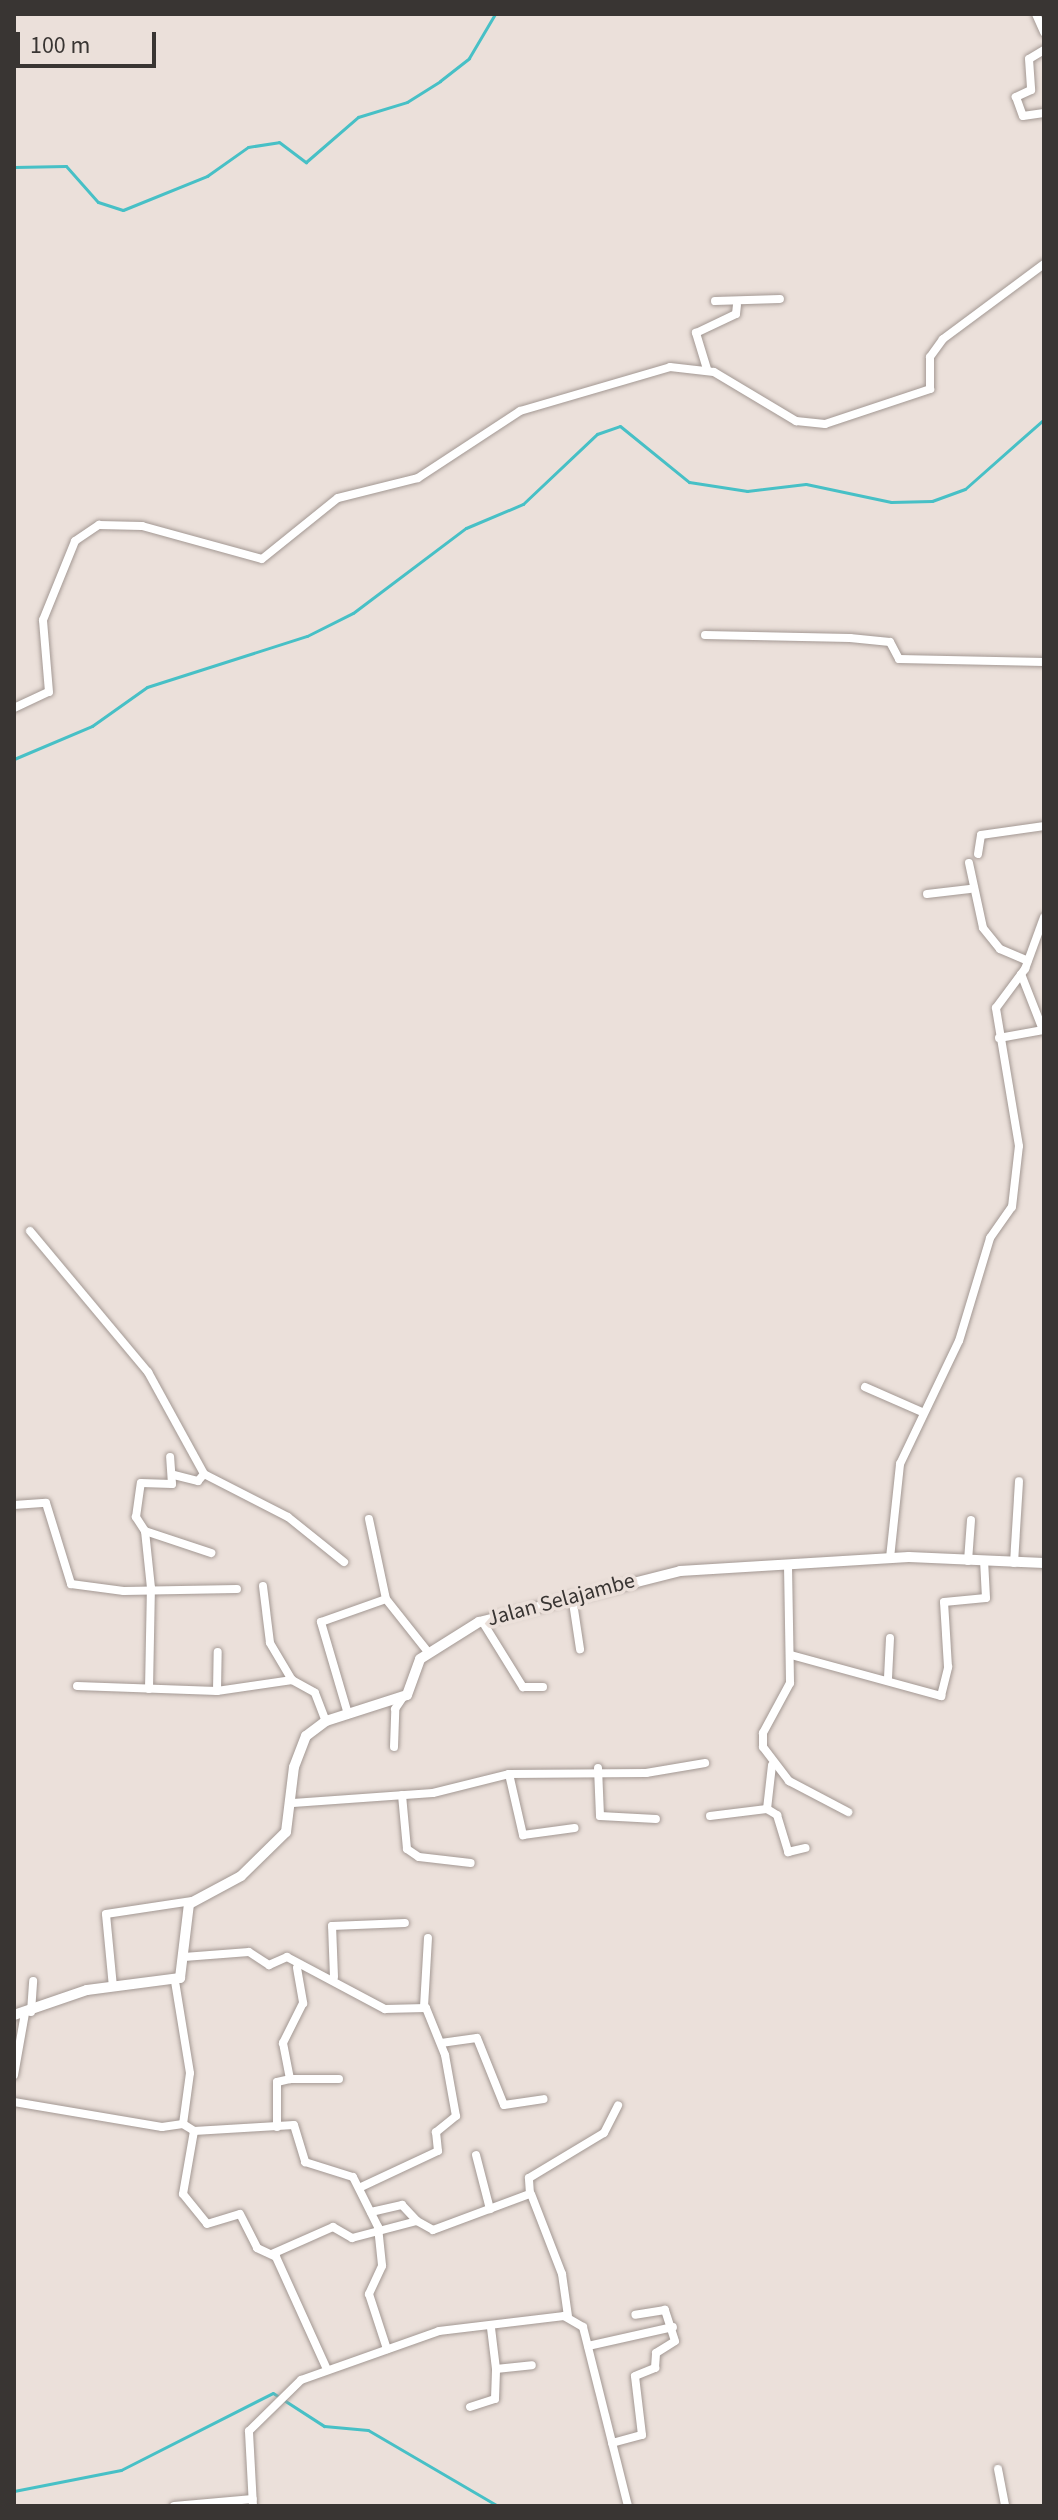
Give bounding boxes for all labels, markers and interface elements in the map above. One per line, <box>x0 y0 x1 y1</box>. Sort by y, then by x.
scale bar <box>20 16 160 66</box>
text: 100 m <box>30 28 90 63</box>
street label: Jalan Selajambe <box>484 1568 638 1632</box>

